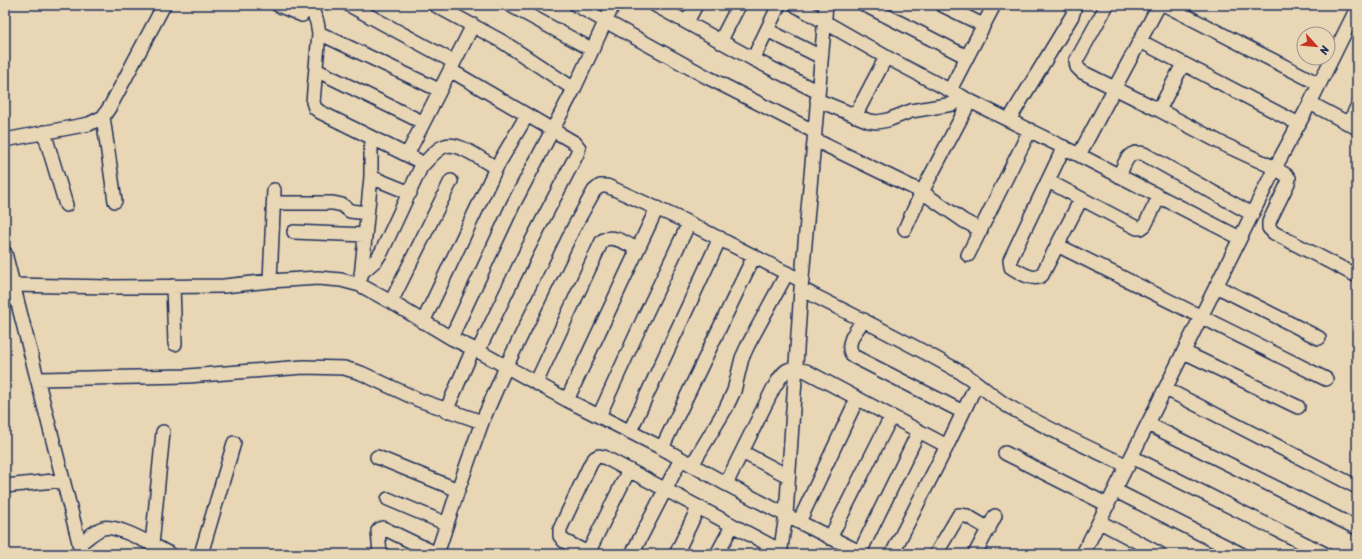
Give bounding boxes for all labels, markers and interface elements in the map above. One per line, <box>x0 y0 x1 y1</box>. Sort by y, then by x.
north arrow <box>1296 26 1336 66</box>
text: N <box>1314 42 1335 58</box>

